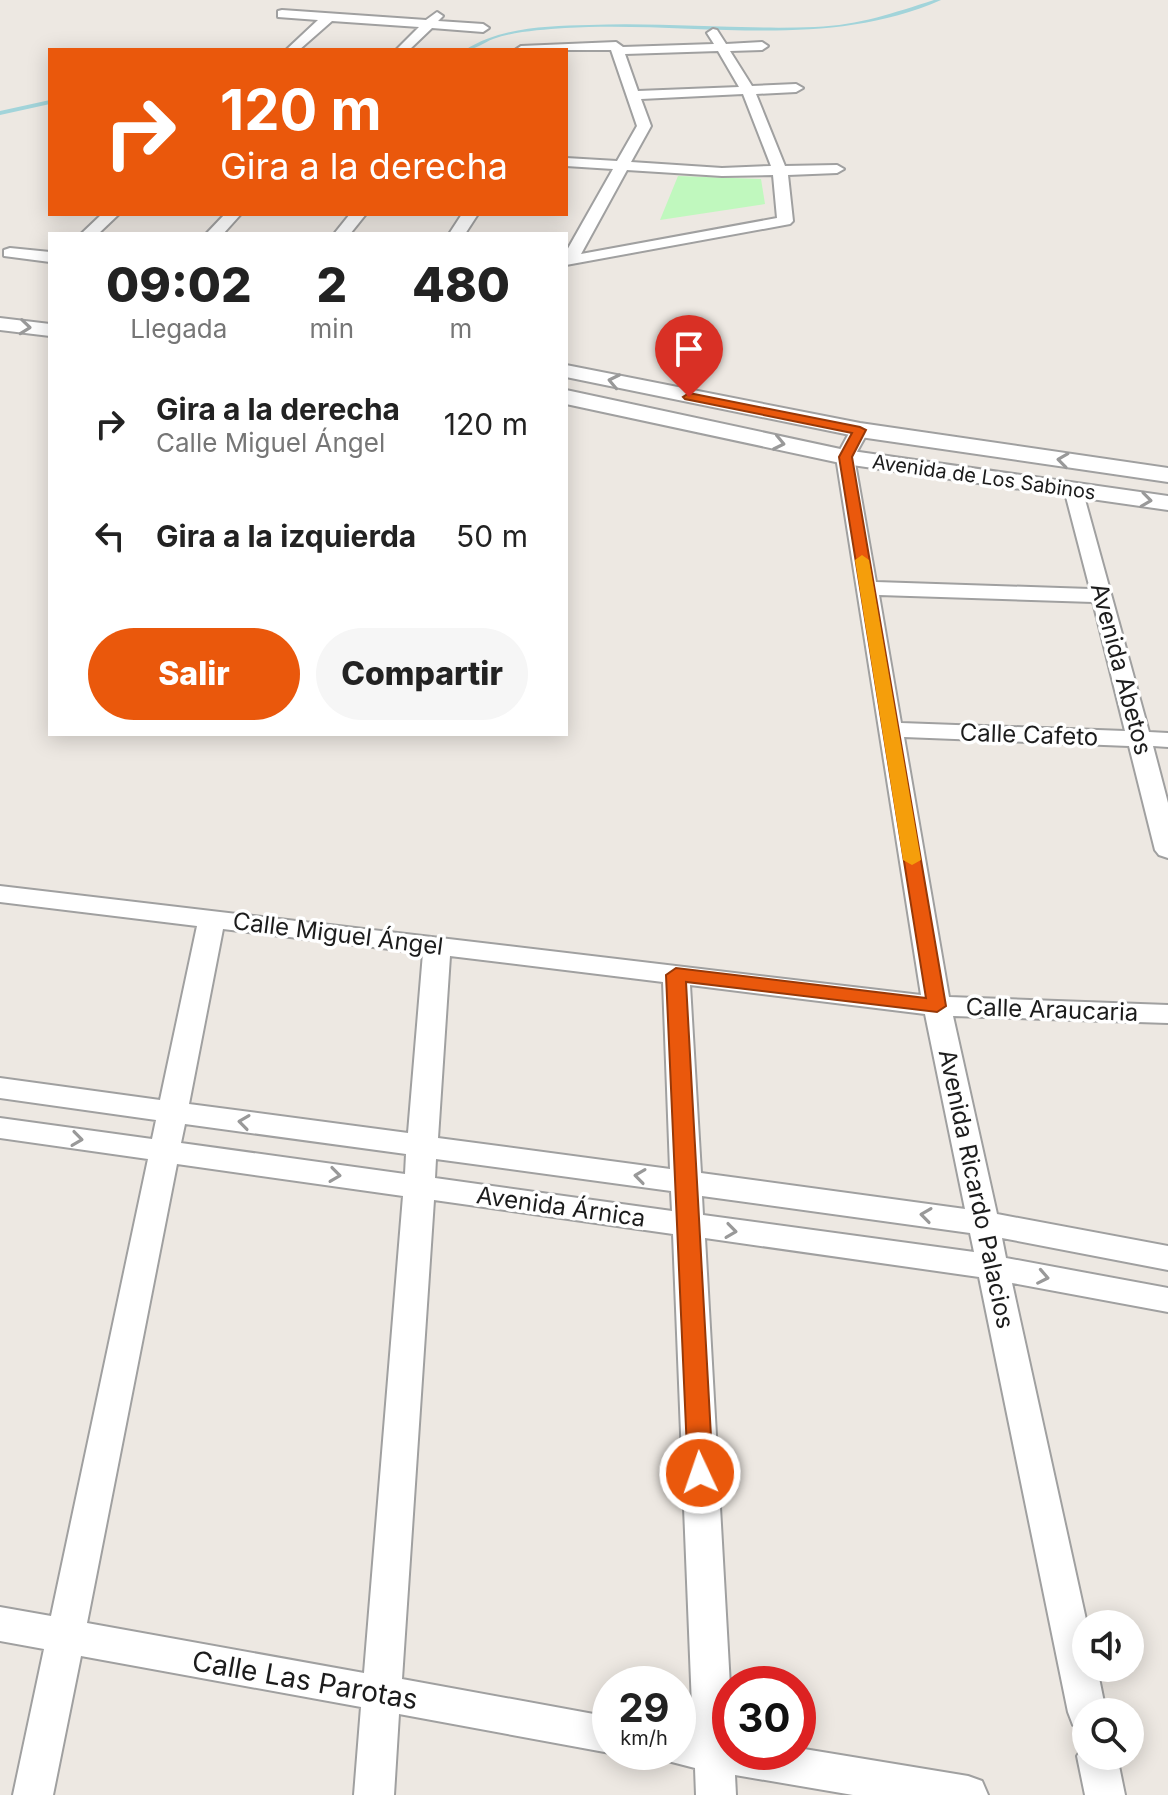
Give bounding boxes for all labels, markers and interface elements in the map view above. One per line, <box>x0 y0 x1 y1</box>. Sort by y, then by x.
text: 120 m <box>220 76 382 144</box>
icon: right <box>88 80 192 184</box>
text: Gira a la derecha <box>220 144 508 188</box>
text: 09:02 <box>106 255 252 314</box>
text: 2 <box>316 255 347 314</box>
text: 480 <box>412 255 510 314</box>
text: Llegada <box>130 313 227 344</box>
text: min <box>310 313 354 344</box>
text: m <box>450 313 472 344</box>
pin <box>655 315 723 397</box>
one-way arrow <box>19 318 32 335</box>
icon: arrive <box>667 327 711 371</box>
one-way arrow <box>608 373 621 390</box>
text: Gira a la derecha <box>156 391 400 427</box>
icon: right <box>88 402 132 446</box>
text: 120 m <box>444 406 528 442</box>
text: Calle Miguel Ángel <box>156 427 385 458</box>
one-way arrow <box>772 434 786 451</box>
street label: Avenida de Los Sabinos <box>871 449 1097 505</box>
one-way arrow <box>1056 452 1070 469</box>
one-way arrow <box>1140 491 1153 508</box>
icon: left <box>88 514 132 558</box>
text: Gira a la izquierda <box>156 518 416 554</box>
text: 50 m <box>456 518 528 554</box>
street label: Avenida Abetos <box>1085 580 1158 758</box>
button: Salir <box>88 628 300 720</box>
button: Compartir <box>316 628 528 720</box>
street label: Calle Cafeto <box>959 718 1099 751</box>
street label: Calle Miguel Ángel <box>231 905 445 961</box>
street label: Calle Araucaria <box>965 992 1139 1027</box>
street label: Avenida Ricardo Palacios <box>933 1047 1020 1331</box>
one-way arrow <box>237 1113 250 1130</box>
one-way arrow <box>70 1130 84 1147</box>
one-way arrow <box>328 1166 342 1183</box>
one-way arrow <box>634 1168 647 1185</box>
street label: Avenida Árnica <box>475 1179 648 1233</box>
one-way arrow <box>919 1207 932 1224</box>
one-way arrow <box>724 1222 738 1239</box>
one-way arrow <box>1037 1267 1050 1284</box>
position arrow <box>658 1431 742 1515</box>
map controls <box>1072 1610 1144 1770</box>
button: sound <box>1072 1610 1144 1682</box>
street label: Calle Las Parotas <box>190 1643 420 1717</box>
speed limit sign: 30 <box>712 1666 816 1770</box>
text: 29 <box>618 1683 670 1732</box>
button: search <box>1072 1698 1144 1770</box>
text: km/h <box>620 1726 668 1750</box>

